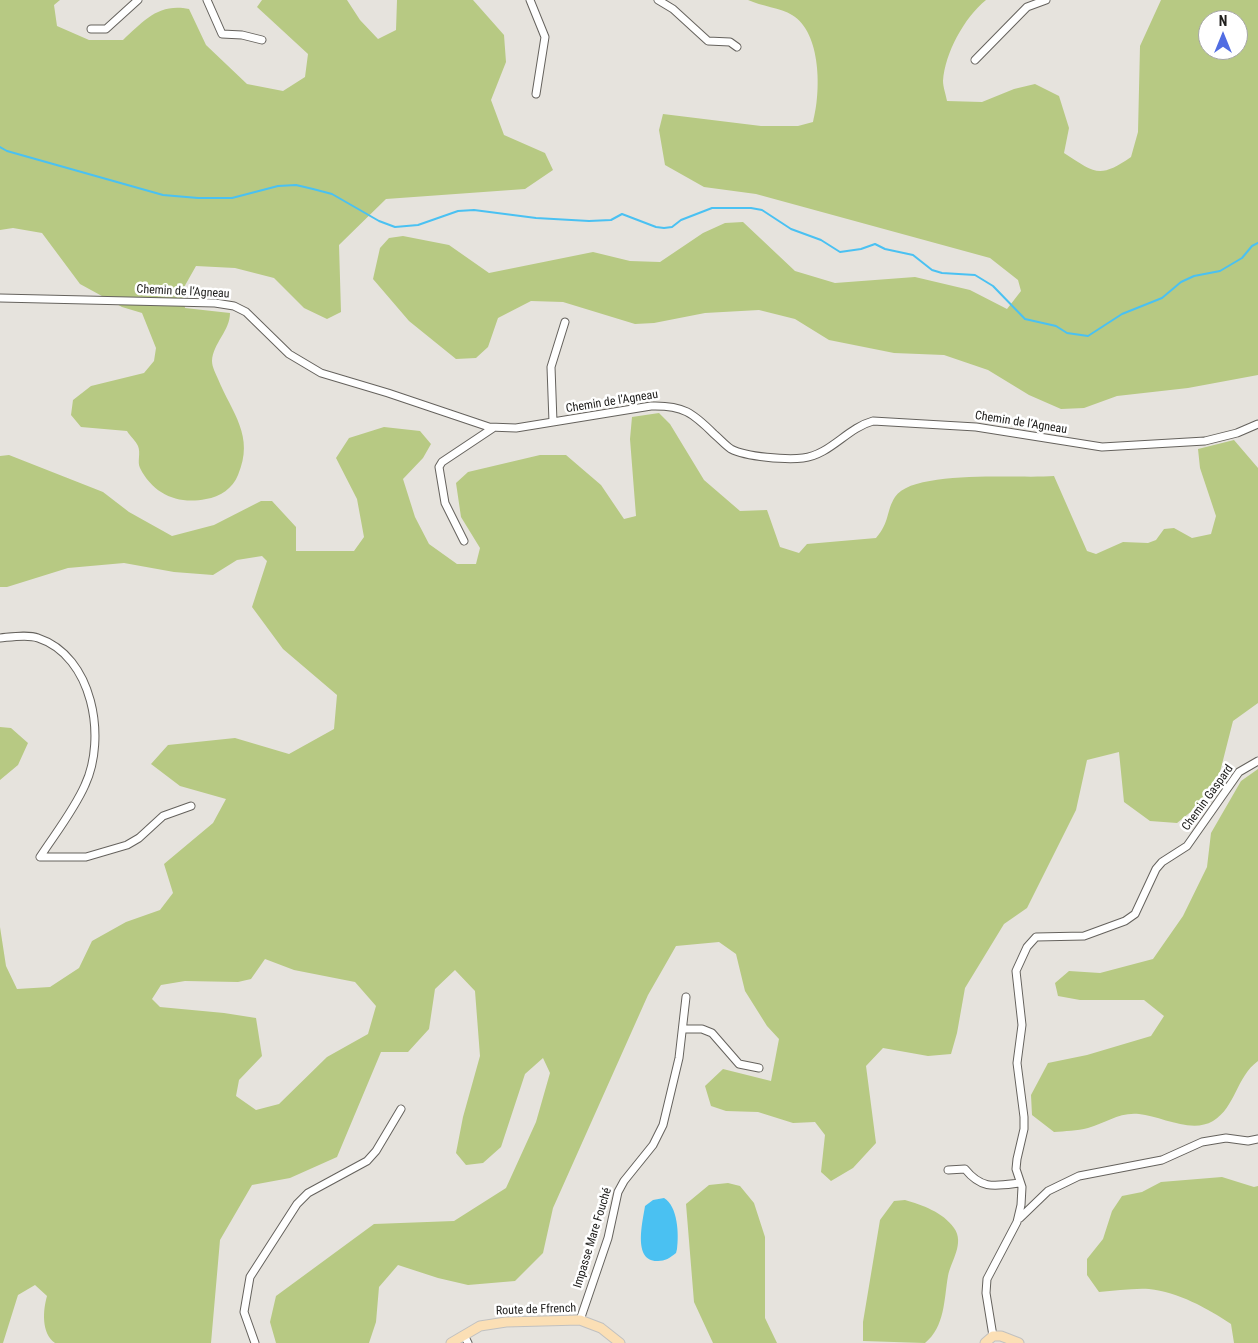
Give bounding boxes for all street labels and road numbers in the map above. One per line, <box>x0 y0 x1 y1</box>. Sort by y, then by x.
street label: Chemin de l’Agneau <box>136 282 230 302</box>
street label: Chemin de l’Agneau <box>565 388 659 416</box>
street label: Chemin de l’Agneau <box>974 409 1068 437</box>
street label: Chemin Gaspard <box>1179 762 1237 834</box>
street label: Impasse Mare Fouché <box>571 1186 615 1290</box>
street label: Route de Ffrench <box>496 1301 576 1319</box>

